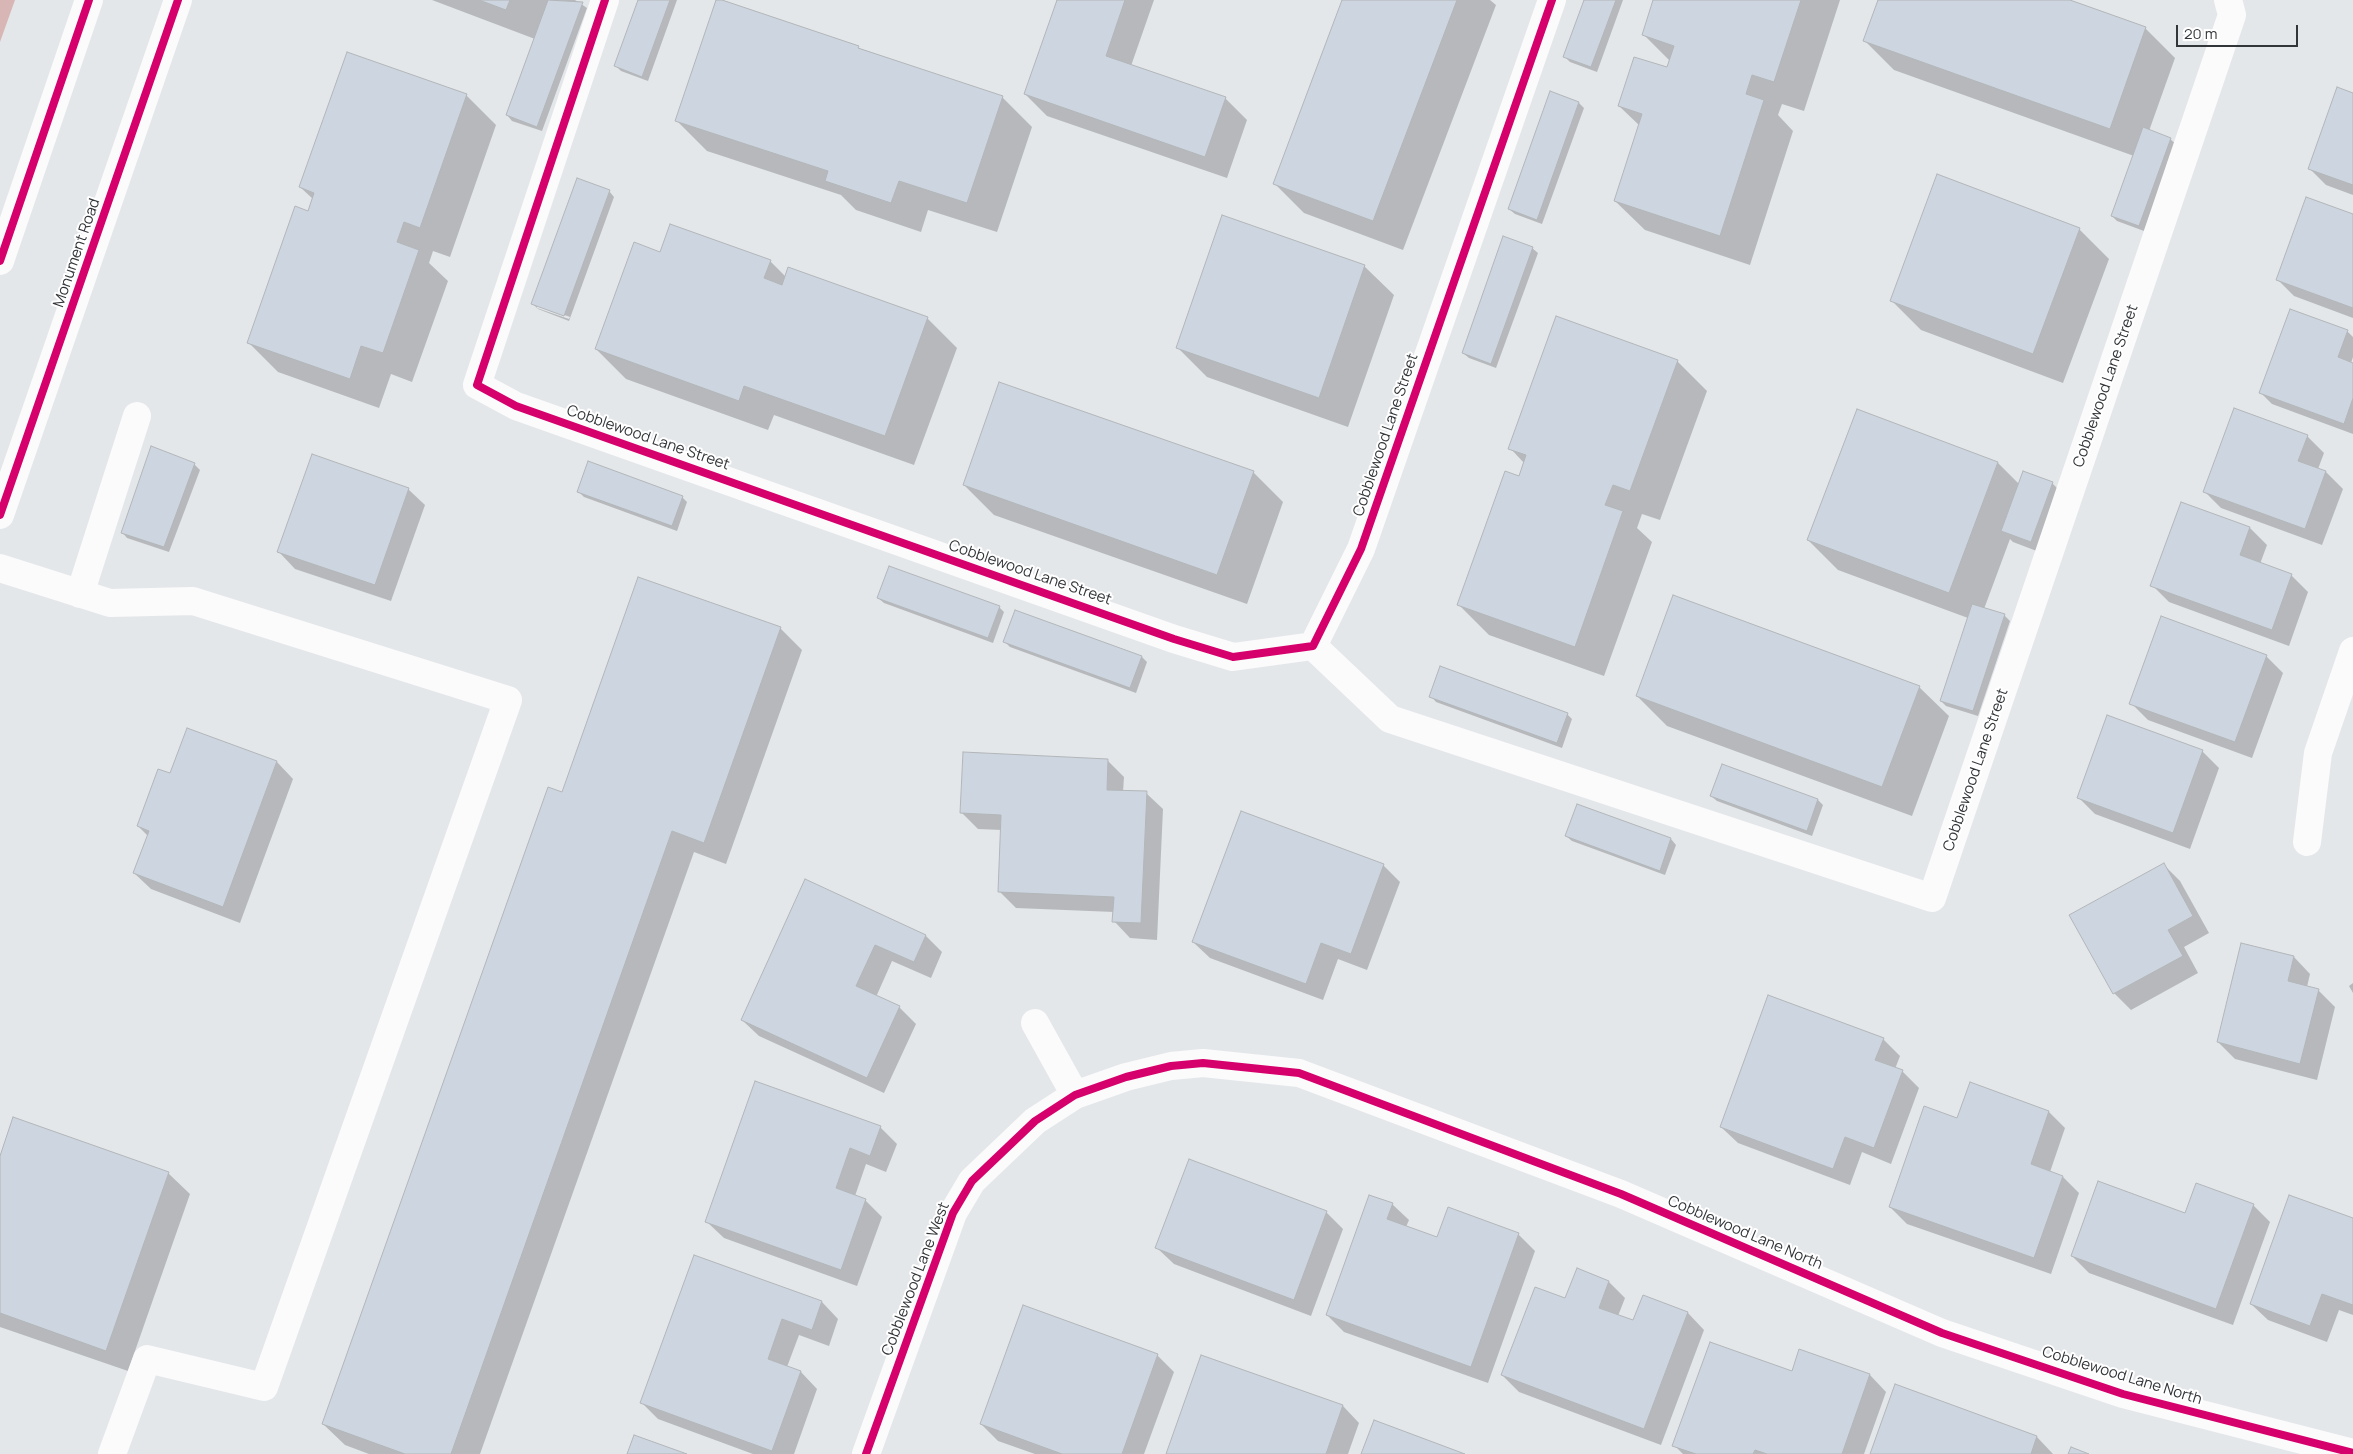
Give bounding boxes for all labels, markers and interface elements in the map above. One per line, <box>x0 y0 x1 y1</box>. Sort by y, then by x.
scale bar <box>2178 15 2300 47</box>
text: 20 m <box>2184 23 2217 44</box>
street label: Monument Road <box>50 196 104 310</box>
street label: Cobblewood Lane Street <box>2070 302 2142 470</box>
street label: Cobblewood Lane Street <box>1350 351 1422 519</box>
street label: Cobblewood Lane Street <box>564 402 732 474</box>
street label: Cobblewood Lane Street <box>946 537 1114 609</box>
street label: Cobblewood Lane Street <box>1940 686 2012 854</box>
street label: Cobblewood Lane North <box>1665 1192 1825 1274</box>
street label: Cobblewood Lane West <box>878 1200 954 1358</box>
street label: Cobblewood Lane North <box>2040 1343 2204 1409</box>

